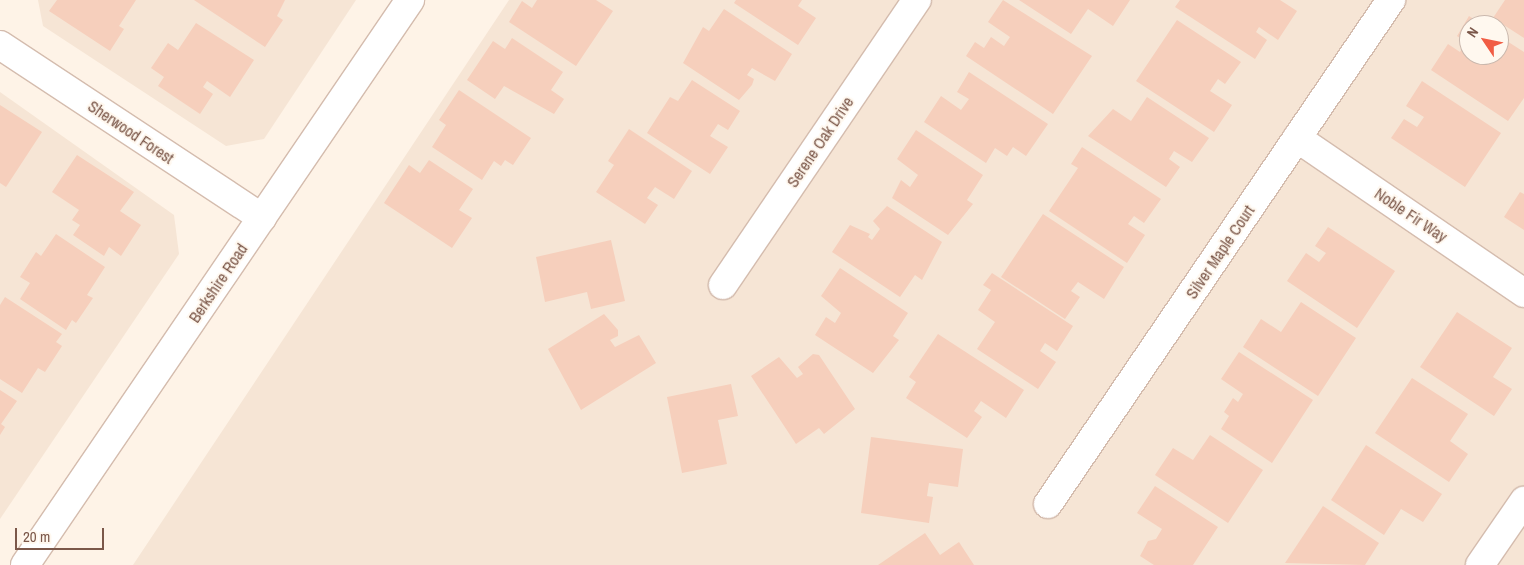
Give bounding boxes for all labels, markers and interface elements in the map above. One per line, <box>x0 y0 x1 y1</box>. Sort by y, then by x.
north arrow <box>1459 15 1509 65</box>
text: N <box>1463 24 1482 41</box>
street label: Serene Oak Drive <box>783 93 857 191</box>
street label: Sherwood Forest <box>84 96 178 168</box>
street label: Noble Fir Way <box>1371 184 1451 246</box>
street label: Silver Maple Court <box>1182 202 1258 302</box>
street label: Berkshire Road <box>185 240 251 326</box>
scale bar <box>18 518 106 550</box>
text: 20 m <box>23 526 50 547</box>

